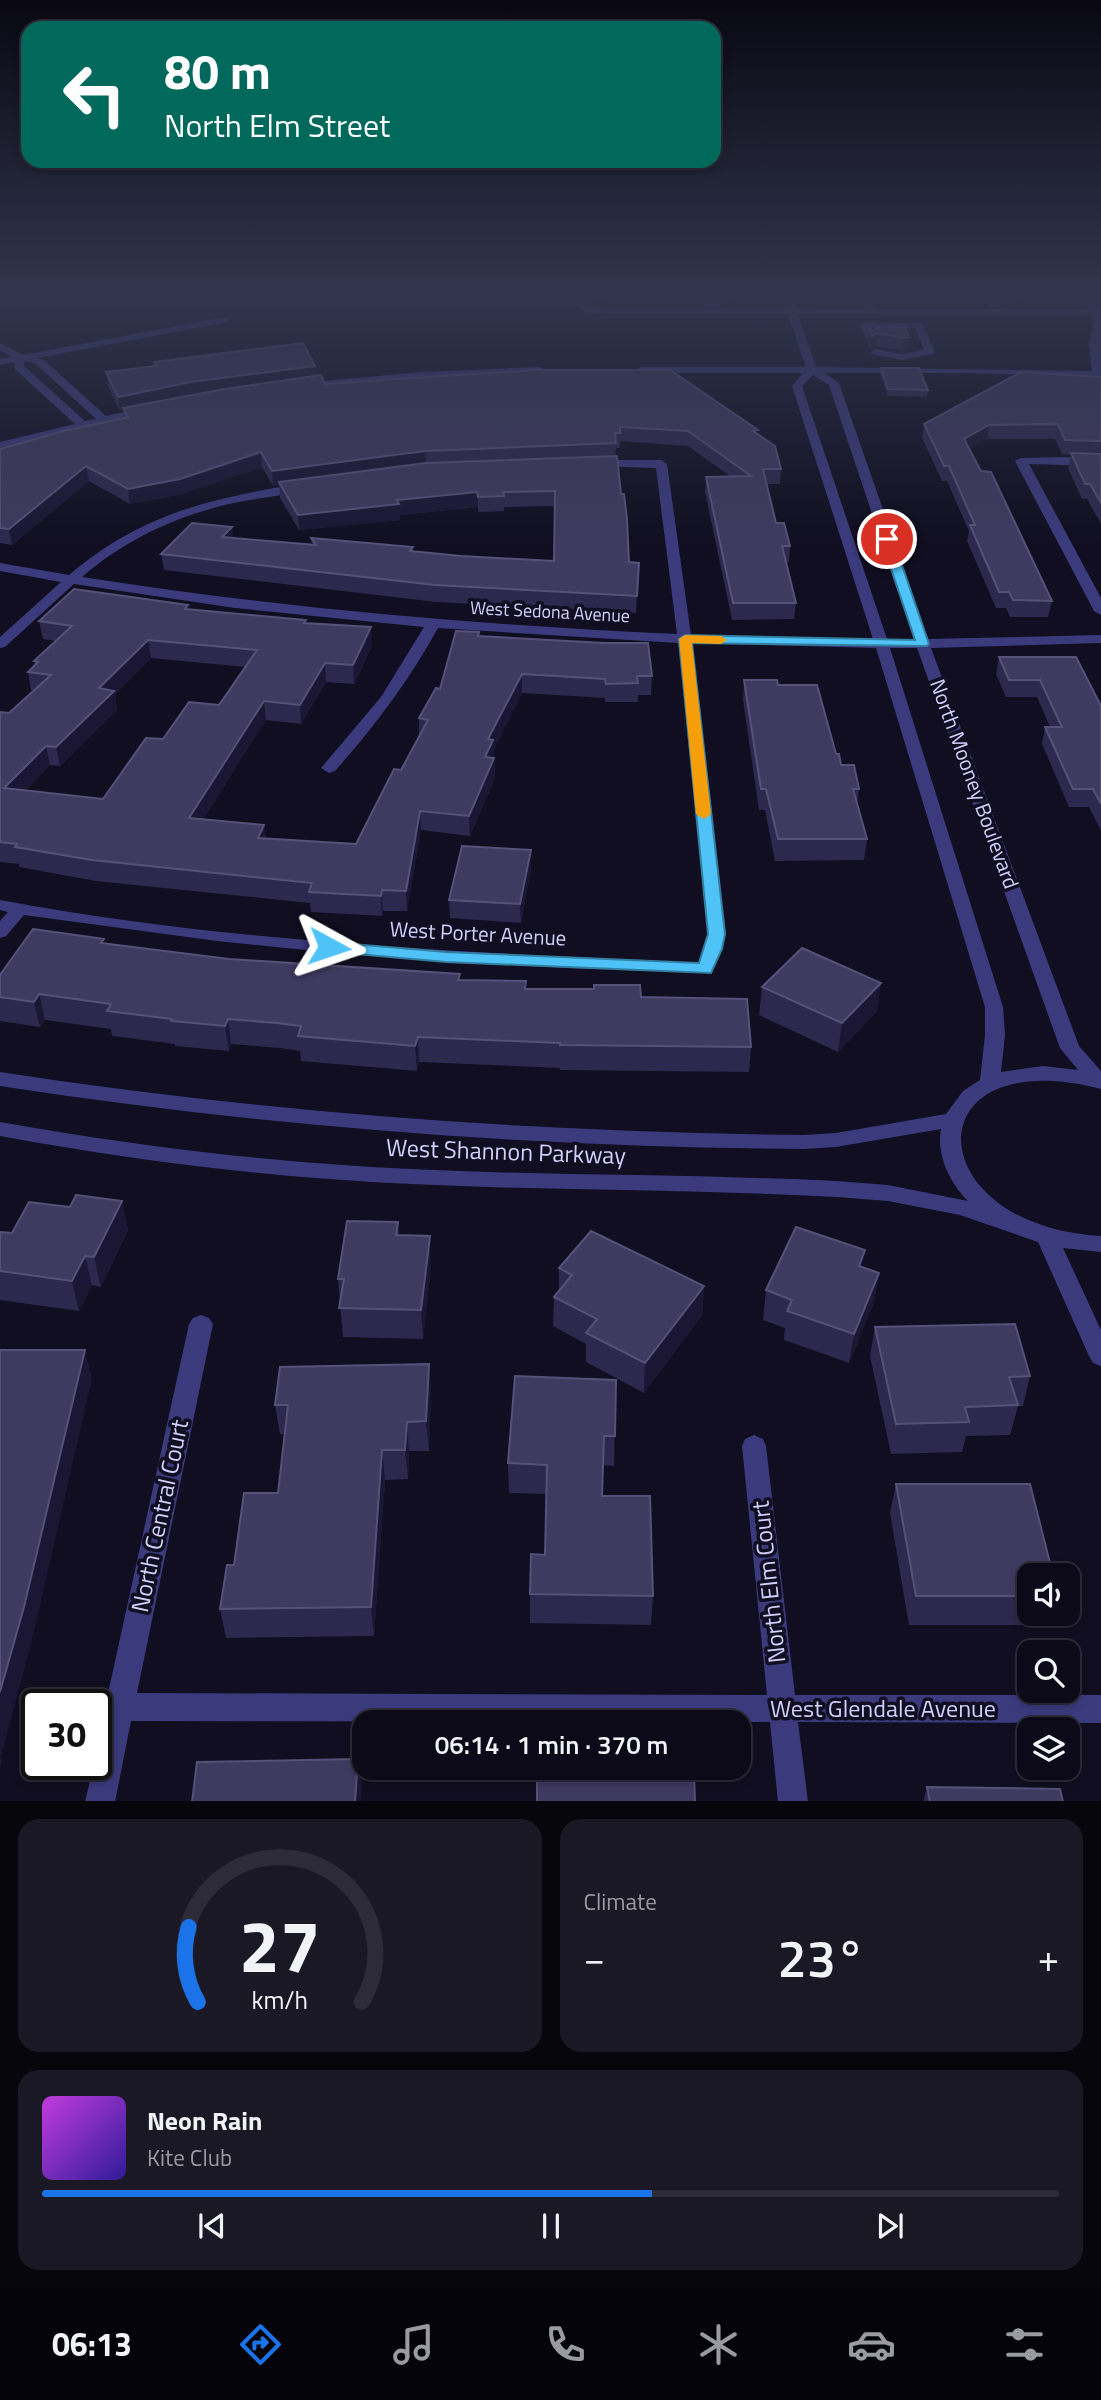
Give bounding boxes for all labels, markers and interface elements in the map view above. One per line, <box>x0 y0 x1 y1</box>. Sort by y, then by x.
text: 80 m <box>164 33 271 108</box>
icon: left <box>49 49 140 140</box>
text: North Elm Street <box>164 101 390 149</box>
pin <box>857 509 917 569</box>
icon: arrive <box>868 520 906 558</box>
street label: West Sedona Avenue <box>469 594 631 629</box>
street label: North Mooney Boulevard <box>922 674 1028 893</box>
position arrow <box>292 910 366 984</box>
street label: West Porter Avenue <box>389 912 567 954</box>
street label: West Shannon Parkway <box>386 1129 627 1173</box>
street label: North Central Court <box>121 1416 197 1615</box>
street label: North Elm Court <box>742 1499 794 1665</box>
map controls <box>1017 1563 1080 1780</box>
button: sound <box>1017 1563 1080 1626</box>
button: search <box>1017 1640 1080 1703</box>
speed limit sign: 30 <box>21 1689 112 1780</box>
street label: West Glendale Avenue <box>770 1690 996 1726</box>
button: layers <box>1017 1717 1080 1780</box>
text: 06:14 · 1 min · 370 m <box>435 1725 668 1764</box>
text: Climate <box>584 1884 657 1919</box>
text: 27 <box>239 1890 321 2000</box>
text: 23° <box>778 1918 865 1997</box>
text: − <box>584 1929 605 1987</box>
text: + <box>1038 1929 1059 1987</box>
text: km/h <box>251 1980 308 2018</box>
text: Neon Rain <box>147 2101 262 2140</box>
text: Kite Club <box>147 2140 232 2175</box>
icon: previous <box>193 2207 231 2245</box>
icon: pause <box>532 2207 570 2245</box>
icon: next <box>871 2207 909 2245</box>
text: 06:13 <box>52 2320 132 2368</box>
icon: directions <box>236 2320 285 2369</box>
icon: music <box>389 2320 438 2369</box>
icon: phone <box>541 2320 590 2369</box>
icon: climate <box>694 2320 743 2369</box>
icon: car <box>847 2320 896 2369</box>
icon: filters <box>1000 2320 1049 2369</box>

